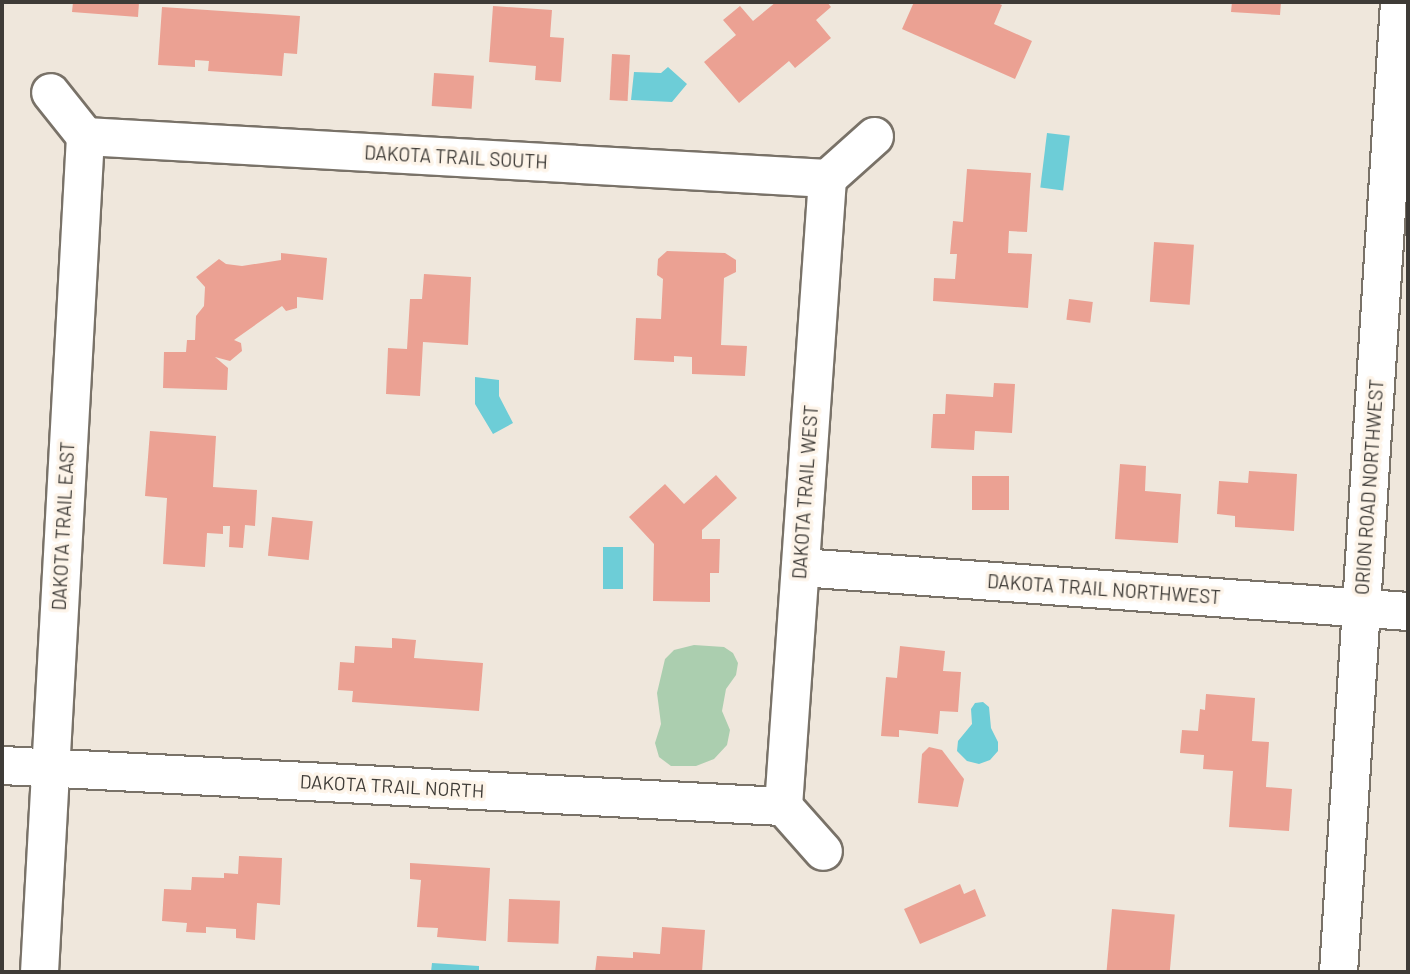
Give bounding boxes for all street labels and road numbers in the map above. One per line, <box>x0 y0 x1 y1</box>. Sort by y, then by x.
street label: DAKOTA TRAIL SOUTH <box>364 141 548 173</box>
street label: ORION ROAD NORTHWEST <box>1350 378 1388 596</box>
street label: DAKOTA TRAIL WEST <box>788 404 822 580</box>
street label: DAKOTA TRAIL EAST <box>47 441 79 611</box>
street label: DAKOTA TRAIL NORTHWEST <box>986 569 1222 609</box>
street label: DAKOTA TRAIL NORTH <box>299 770 485 802</box>

